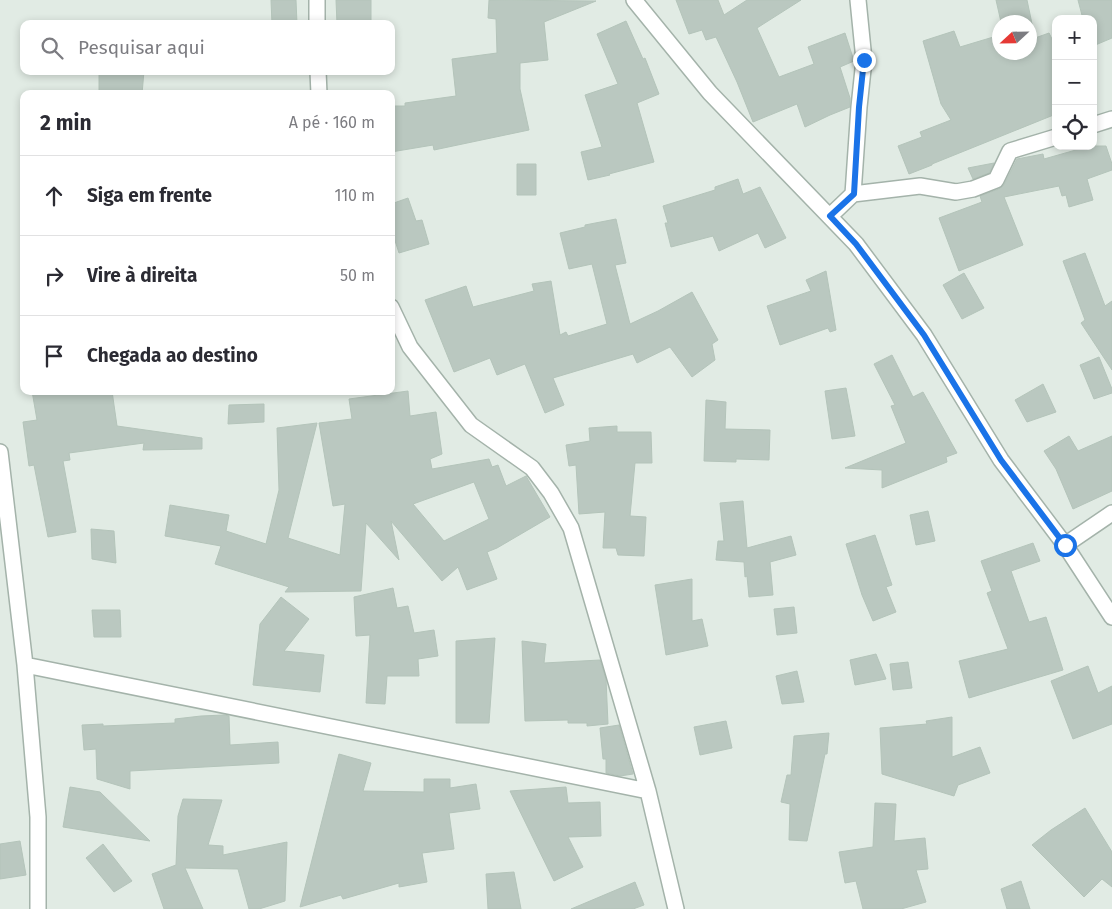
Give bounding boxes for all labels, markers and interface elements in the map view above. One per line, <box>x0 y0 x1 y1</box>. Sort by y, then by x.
north arrow <box>992 15 1037 60</box>
map controls <box>1052 15 1097 150</box>
button: + <box>1052 15 1097 60</box>
search box <box>20 20 395 75</box>
icon: search <box>38 34 66 62</box>
text: Pesquisar aqui <box>78 36 205 59</box>
route end <box>853 49 876 72</box>
button: − <box>1052 60 1097 105</box>
button: locate <box>1052 105 1097 150</box>
text: 2 min <box>40 110 92 136</box>
text: A pé · 160 m <box>289 113 375 132</box>
icon: ahead <box>40 182 68 210</box>
text: Siga em frente <box>87 184 212 207</box>
text: 110 m <box>334 186 375 205</box>
icon: right <box>40 262 68 290</box>
text: Vire à direita <box>87 264 197 287</box>
text: 50 m <box>340 266 375 285</box>
icon: arrive <box>40 342 68 370</box>
text: Chegada ao destino <box>87 344 258 367</box>
route start <box>1054 534 1077 557</box>

